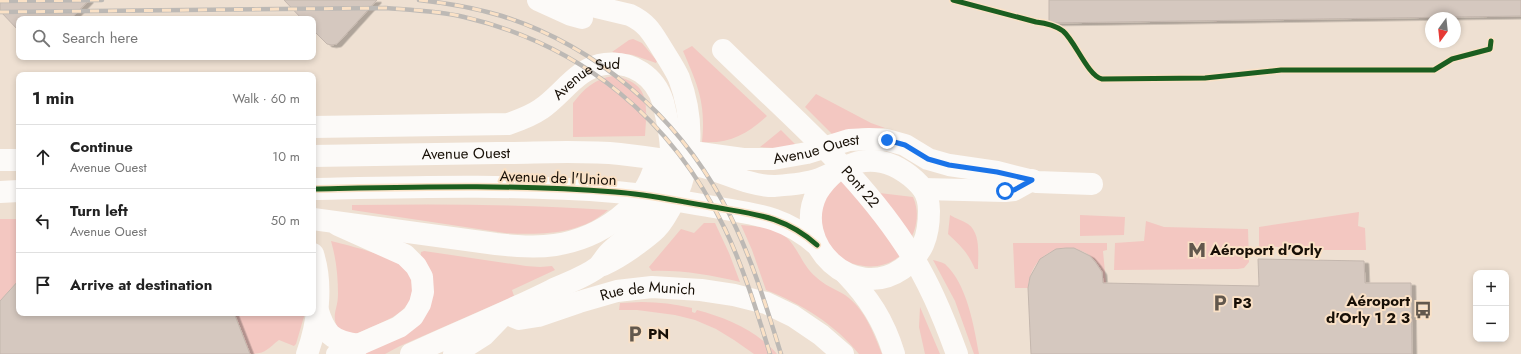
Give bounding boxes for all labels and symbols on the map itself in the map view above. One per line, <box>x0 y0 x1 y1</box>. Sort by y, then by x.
north arrow <box>1425 12 1461 48</box>
street label: Avenue Sud <box>548 52 621 105</box>
street label: Avenue Ouest <box>771 128 860 170</box>
route end <box>878 131 896 149</box>
street label: Avenue Ouest <box>422 142 511 165</box>
street label: Pont 22 <box>836 161 885 212</box>
street label: Avenue de l'Union <box>499 165 617 191</box>
route start <box>996 182 1014 200</box>
place label: Aéroport d'Orly <box>1209 239 1322 261</box>
metro station icon: Aéroport d'Orly <box>1187 240 1207 260</box>
street label: Rue de Munich <box>597 276 696 306</box>
place label: Aéroport d'Orly 1 2 3 <box>1326 290 1410 329</box>
place label: P3 <box>1233 292 1252 314</box>
parking icon: P3 <box>1210 293 1230 313</box>
bus stop icon: Aéroport d'Orly 1 2 3 <box>1413 300 1433 320</box>
place label: PN <box>648 323 669 345</box>
parking icon: PN <box>625 324 645 344</box>

